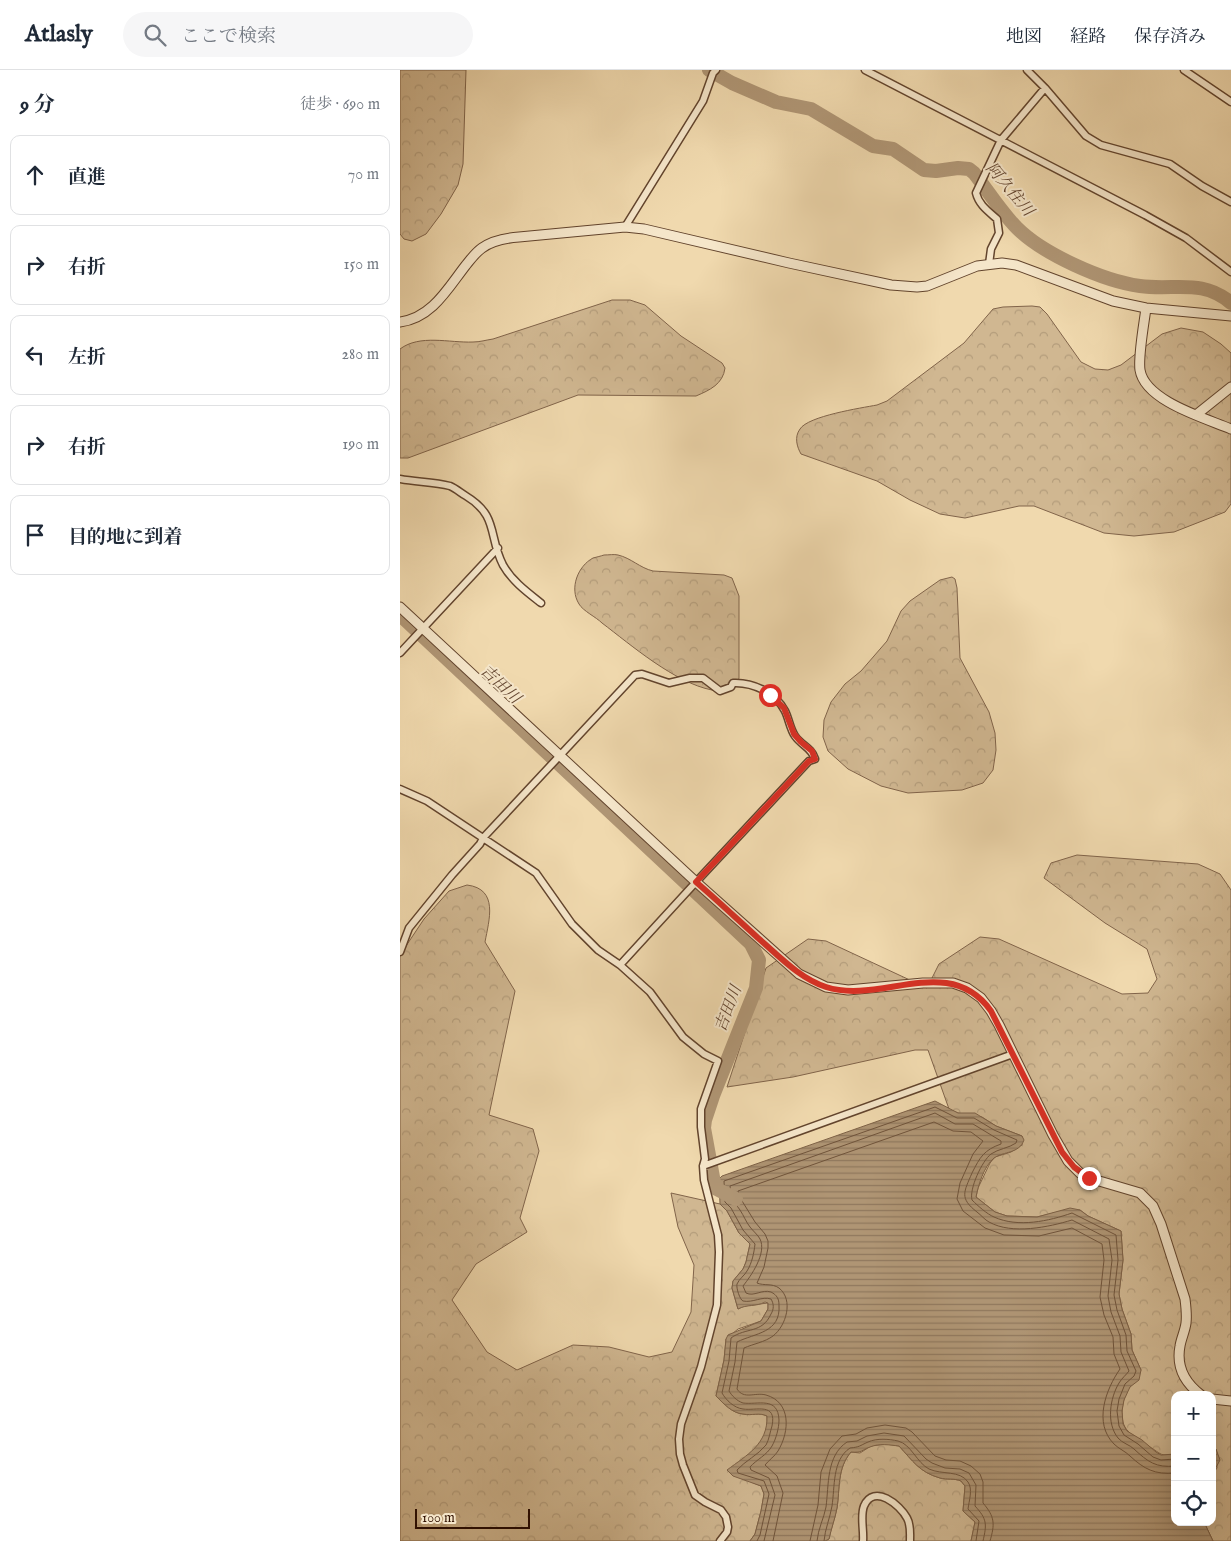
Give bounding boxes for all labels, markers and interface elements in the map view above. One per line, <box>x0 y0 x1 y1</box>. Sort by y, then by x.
search box <box>123 12 473 57</box>
text: Atlasly <box>25 19 93 50</box>
icon: search <box>141 21 169 49</box>
text: ここで検索 <box>181 25 276 49</box>
text: 地図 <box>1006 26 1042 49</box>
text: 経路 <box>1070 26 1106 49</box>
text: 保存済み <box>1134 26 1206 49</box>
text: 9 分 <box>20 92 55 119</box>
text: 徒歩 · 690 m <box>300 95 380 115</box>
water label: 阿久住川 <box>981 159 1039 222</box>
icon: ahead <box>21 161 49 189</box>
text: 70 m <box>348 165 379 185</box>
text: 直進 <box>68 166 106 190</box>
icon: right <box>21 251 49 279</box>
text: 150 m <box>344 255 379 275</box>
text: 右折 <box>68 256 106 280</box>
icon: left <box>21 341 49 369</box>
text: 280 m <box>342 345 379 365</box>
text: 左折 <box>68 346 106 370</box>
icon: right <box>21 431 49 459</box>
text: 190 m <box>342 435 379 455</box>
text: 右折 <box>68 436 106 460</box>
icon: arrive <box>21 521 49 549</box>
text: 目的地に到着 <box>68 526 182 550</box>
water label: 吉田川 <box>476 661 526 710</box>
route start <box>759 684 782 707</box>
water label: 吉田川 <box>711 981 748 1035</box>
route end <box>1078 1167 1101 1190</box>
map controls <box>1171 1391 1216 1526</box>
button: + <box>1171 1391 1216 1436</box>
button: − <box>1171 1436 1216 1481</box>
button: locate <box>1171 1481 1216 1526</box>
scale bar <box>415 1506 530 1529</box>
text: 100 m <box>422 1509 455 1527</box>

